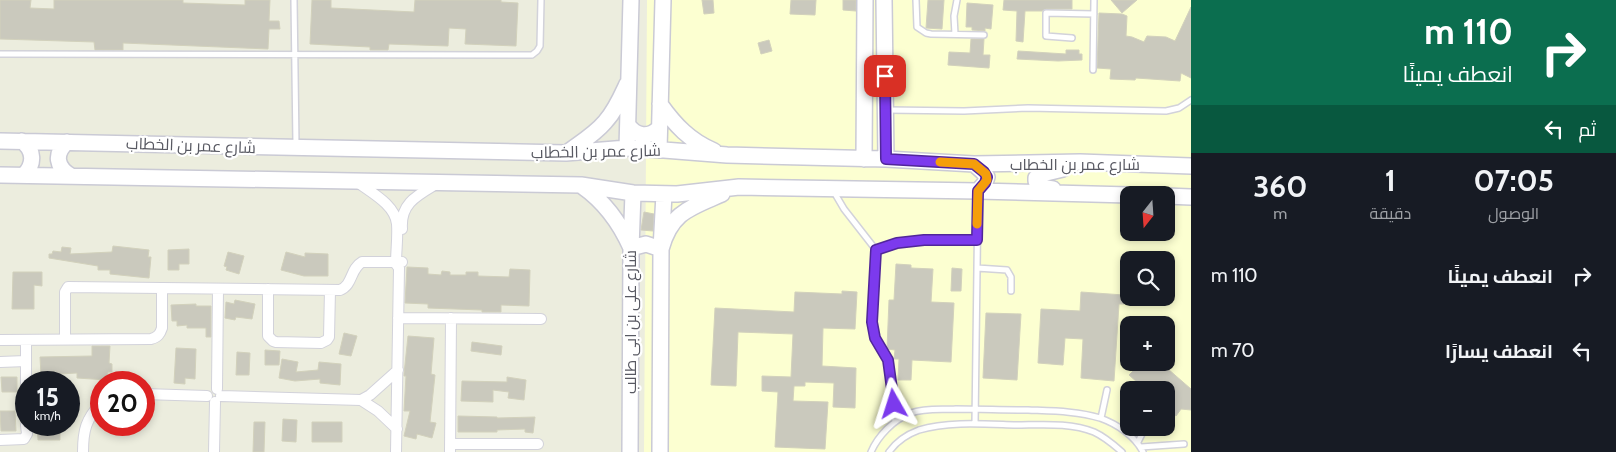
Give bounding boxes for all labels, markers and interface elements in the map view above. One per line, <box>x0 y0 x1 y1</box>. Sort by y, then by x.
text: 110 m <box>1424 10 1513 53</box>
icon: right <box>1531 20 1596 85</box>
pin <box>864 55 906 97</box>
text: انعطف يمينًا <box>1402 61 1513 88</box>
icon: arrive <box>871 62 899 90</box>
icon: left <box>1540 115 1568 143</box>
text: ثم <box>1578 118 1596 141</box>
street label: شارع عمر بن الخطاب <box>126 134 256 159</box>
street label: شارع عمر بن الخطاب <box>531 141 661 164</box>
street label: شارع عمر بن الخطاب <box>1010 155 1140 176</box>
text: 1 <box>1385 162 1396 199</box>
text: 07:05 <box>1473 162 1554 199</box>
text: 360 <box>1253 168 1307 205</box>
north arrow <box>1120 186 1175 241</box>
map controls <box>1120 186 1175 436</box>
text: m <box>1273 204 1287 223</box>
text: دقيقة <box>1370 204 1411 223</box>
text: الوصول <box>1488 204 1539 223</box>
street label: شارع على بن ابى طالب <box>621 250 642 394</box>
button: search <box>1120 251 1175 306</box>
icon: right <box>1568 262 1596 290</box>
text: 110 m <box>1211 264 1258 287</box>
text: انعطف يمينًا <box>1447 265 1553 288</box>
button: + <box>1120 316 1175 371</box>
icon: left <box>1568 337 1596 365</box>
text: 70 m <box>1211 339 1255 362</box>
text: انعطف يسارًا <box>1445 340 1553 363</box>
speed limit sign: 20 <box>90 371 155 436</box>
position arrow <box>867 377 919 429</box>
button: − <box>1120 381 1175 436</box>
text: 15 <box>36 382 59 412</box>
text: km/h <box>34 408 61 423</box>

